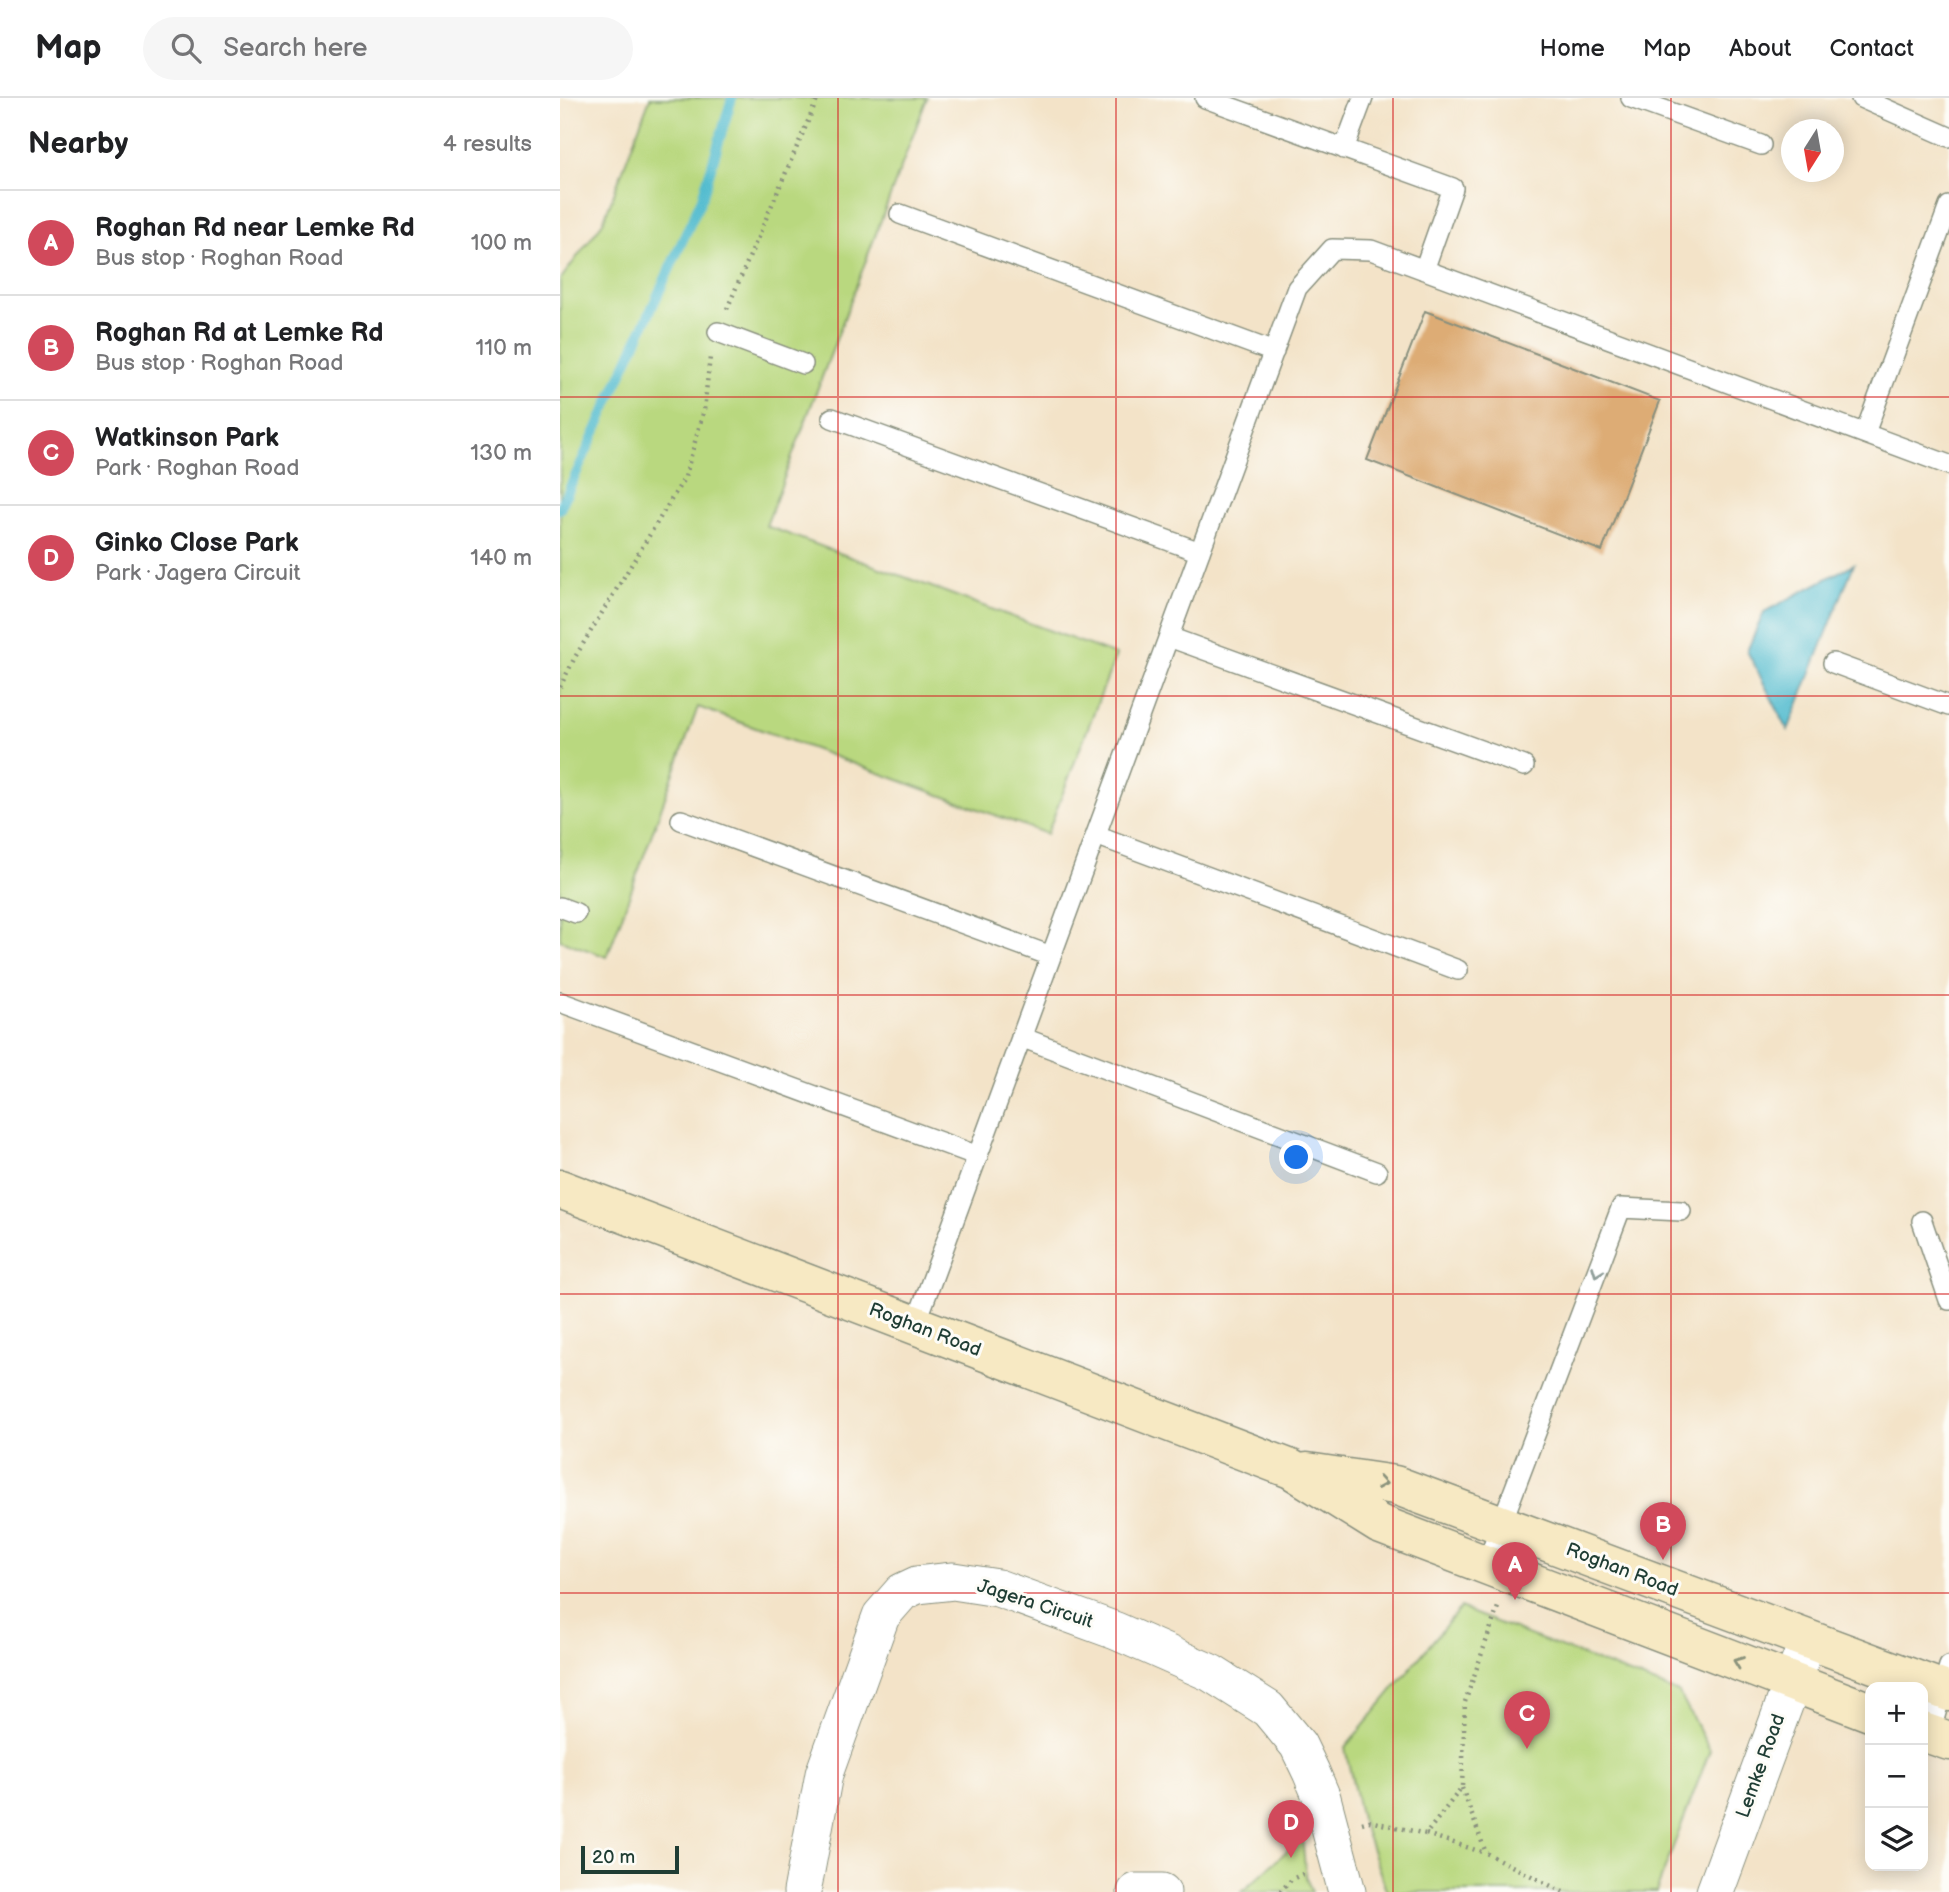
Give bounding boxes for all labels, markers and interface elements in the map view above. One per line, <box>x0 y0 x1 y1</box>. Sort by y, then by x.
search box <box>143 17 633 80</box>
text: Map <box>35 28 101 68</box>
icon: search <box>167 29 205 67</box>
text: Search here <box>223 33 367 64</box>
text: Home <box>1540 34 1605 63</box>
text: Map <box>1643 34 1691 63</box>
text: About <box>1729 34 1791 63</box>
text: Contact <box>1829 34 1914 63</box>
north arrow <box>1781 119 1844 182</box>
text: Nearby <box>28 126 128 162</box>
text: 4 results <box>443 130 532 158</box>
text: Roghan Rd near Lemke Rd <box>95 213 415 244</box>
text: A <box>44 229 58 257</box>
text: 100 m <box>471 229 532 257</box>
text: Bus stop · Roghan Road <box>95 244 344 272</box>
text: Roghan Rd at Lemke Rd <box>95 318 383 349</box>
text: B <box>43 334 59 362</box>
text: 110 m <box>475 334 532 362</box>
text: Bus stop · Roghan Road <box>95 349 344 377</box>
text: Watkinson Park <box>95 423 279 454</box>
text: C <box>43 439 59 467</box>
text: 130 m <box>470 439 532 467</box>
text: Park · Roghan Road <box>95 454 299 482</box>
text: Ginko Close Park <box>95 528 299 559</box>
text: D <box>43 544 59 572</box>
text: 140 m <box>470 544 532 572</box>
text: Park · Jagera Circuit <box>95 559 301 587</box>
your location <box>1279 1140 1313 1174</box>
one-way arrow <box>1591 1265 1605 1277</box>
street label: Roghan Road <box>866 1298 984 1362</box>
one-way arrow <box>1376 1475 1388 1490</box>
pin: B <box>1640 1502 1686 1560</box>
street label: Roghan Road <box>1563 1538 1681 1602</box>
pin: A <box>1492 1542 1538 1600</box>
street label: Jagera Circuit <box>974 1574 1096 1634</box>
one-way arrow <box>1732 1657 1744 1671</box>
map controls <box>1865 1682 1928 1871</box>
button: + <box>1865 1682 1928 1745</box>
pin: C <box>1504 1691 1550 1749</box>
street label: Lemke Road <box>1732 1711 1790 1821</box>
button: − <box>1865 1745 1928 1808</box>
pin: D <box>1268 1800 1314 1858</box>
button: layers <box>1865 1808 1928 1871</box>
scale bar <box>581 1843 679 1875</box>
text: 20 m <box>592 1846 635 1869</box>

